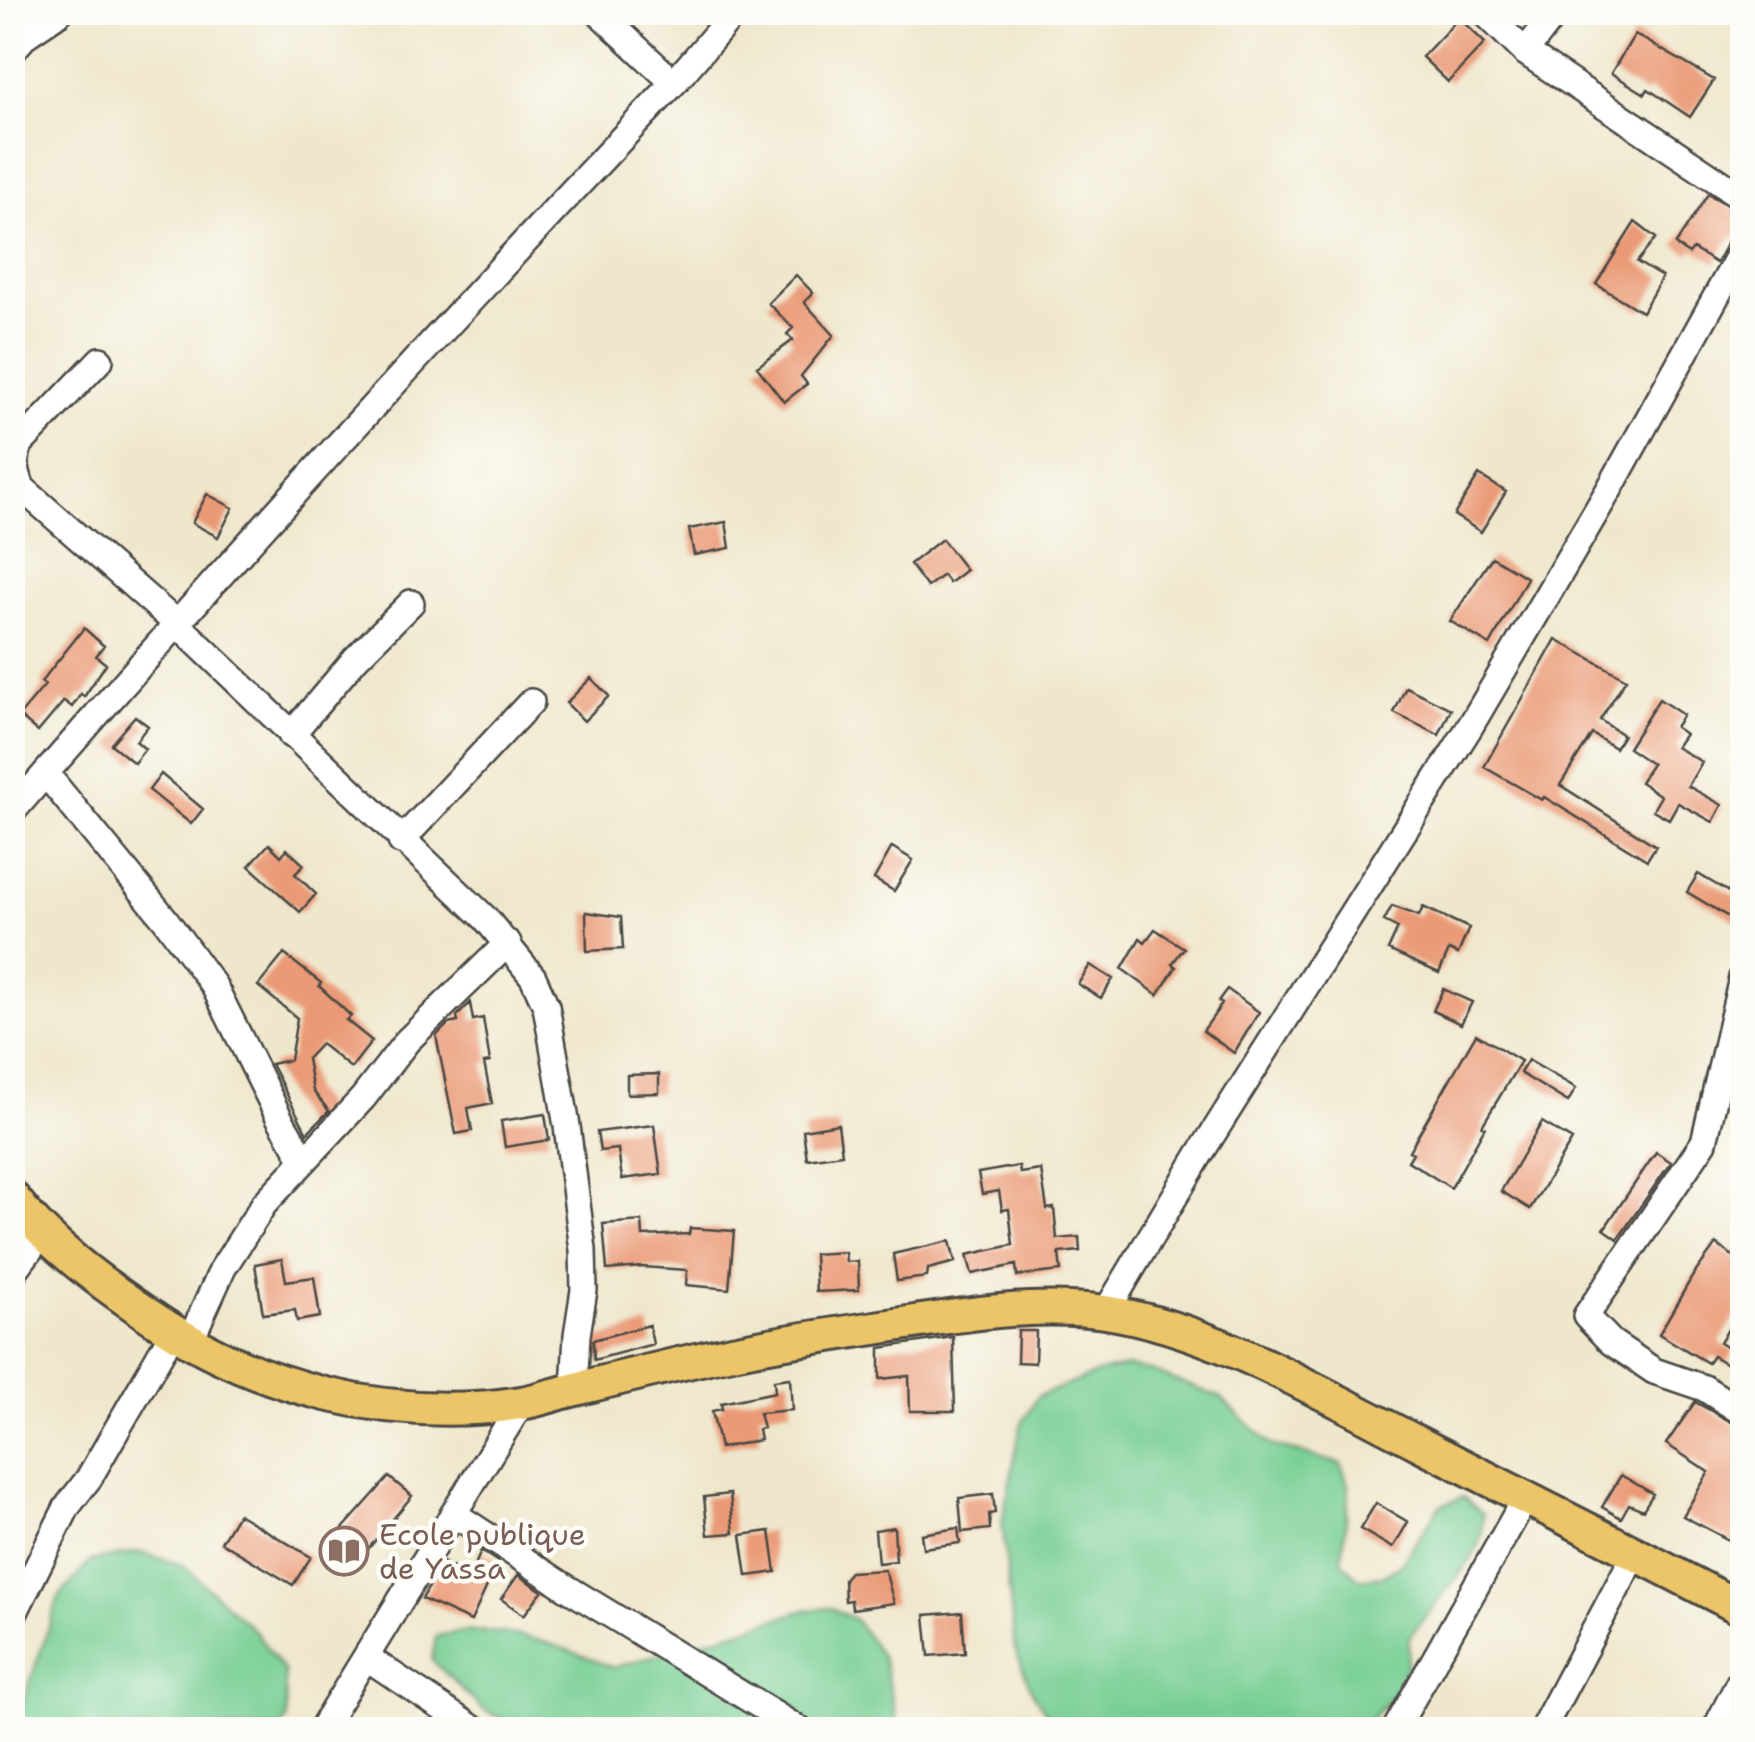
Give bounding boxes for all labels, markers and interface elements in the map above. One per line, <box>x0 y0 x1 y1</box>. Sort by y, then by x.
place label: Ecole publique de Yassa <box>379 1514 586 1589</box>
library icon: Ecole publique de Yassa <box>318 1525 370 1577</box>

